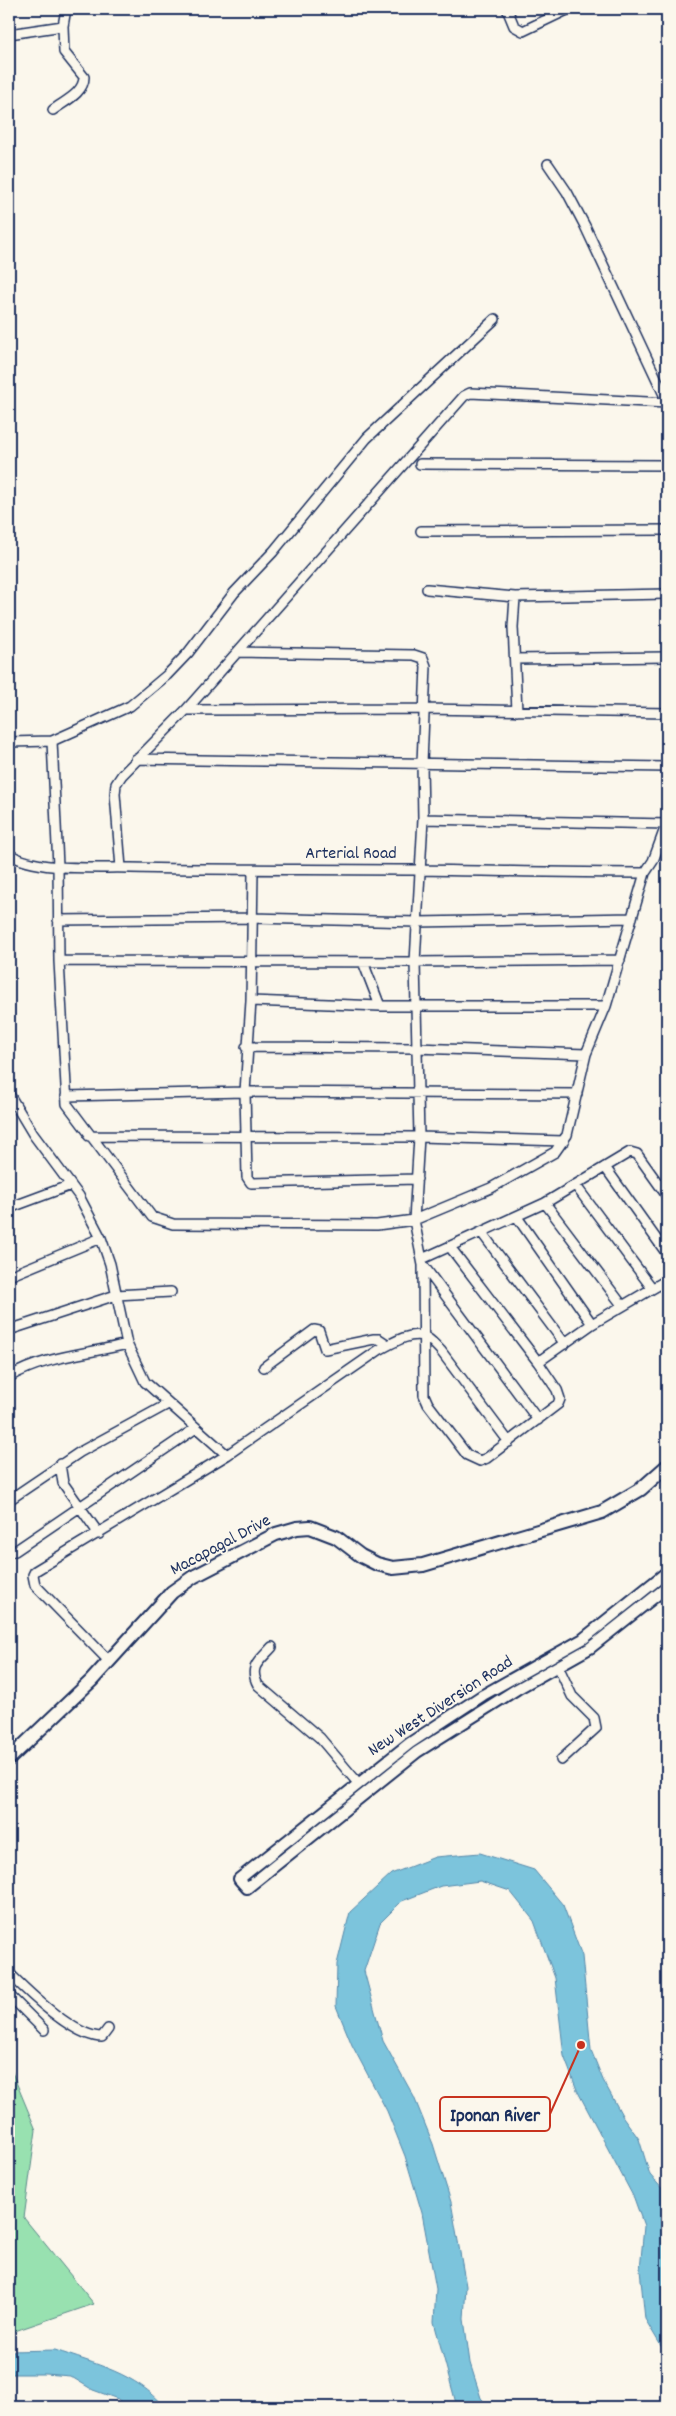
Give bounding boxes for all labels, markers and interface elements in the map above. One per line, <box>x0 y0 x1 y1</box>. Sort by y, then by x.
street label: Arterial Road <box>305 842 397 867</box>
street label: Macapagal Drive <box>166 1509 276 1583</box>
street label: New West Diversion Road <box>363 1651 519 1763</box>
callout: Iponan River <box>440 2097 550 2131</box>
text: Iponan River <box>450 2104 541 2131</box>

